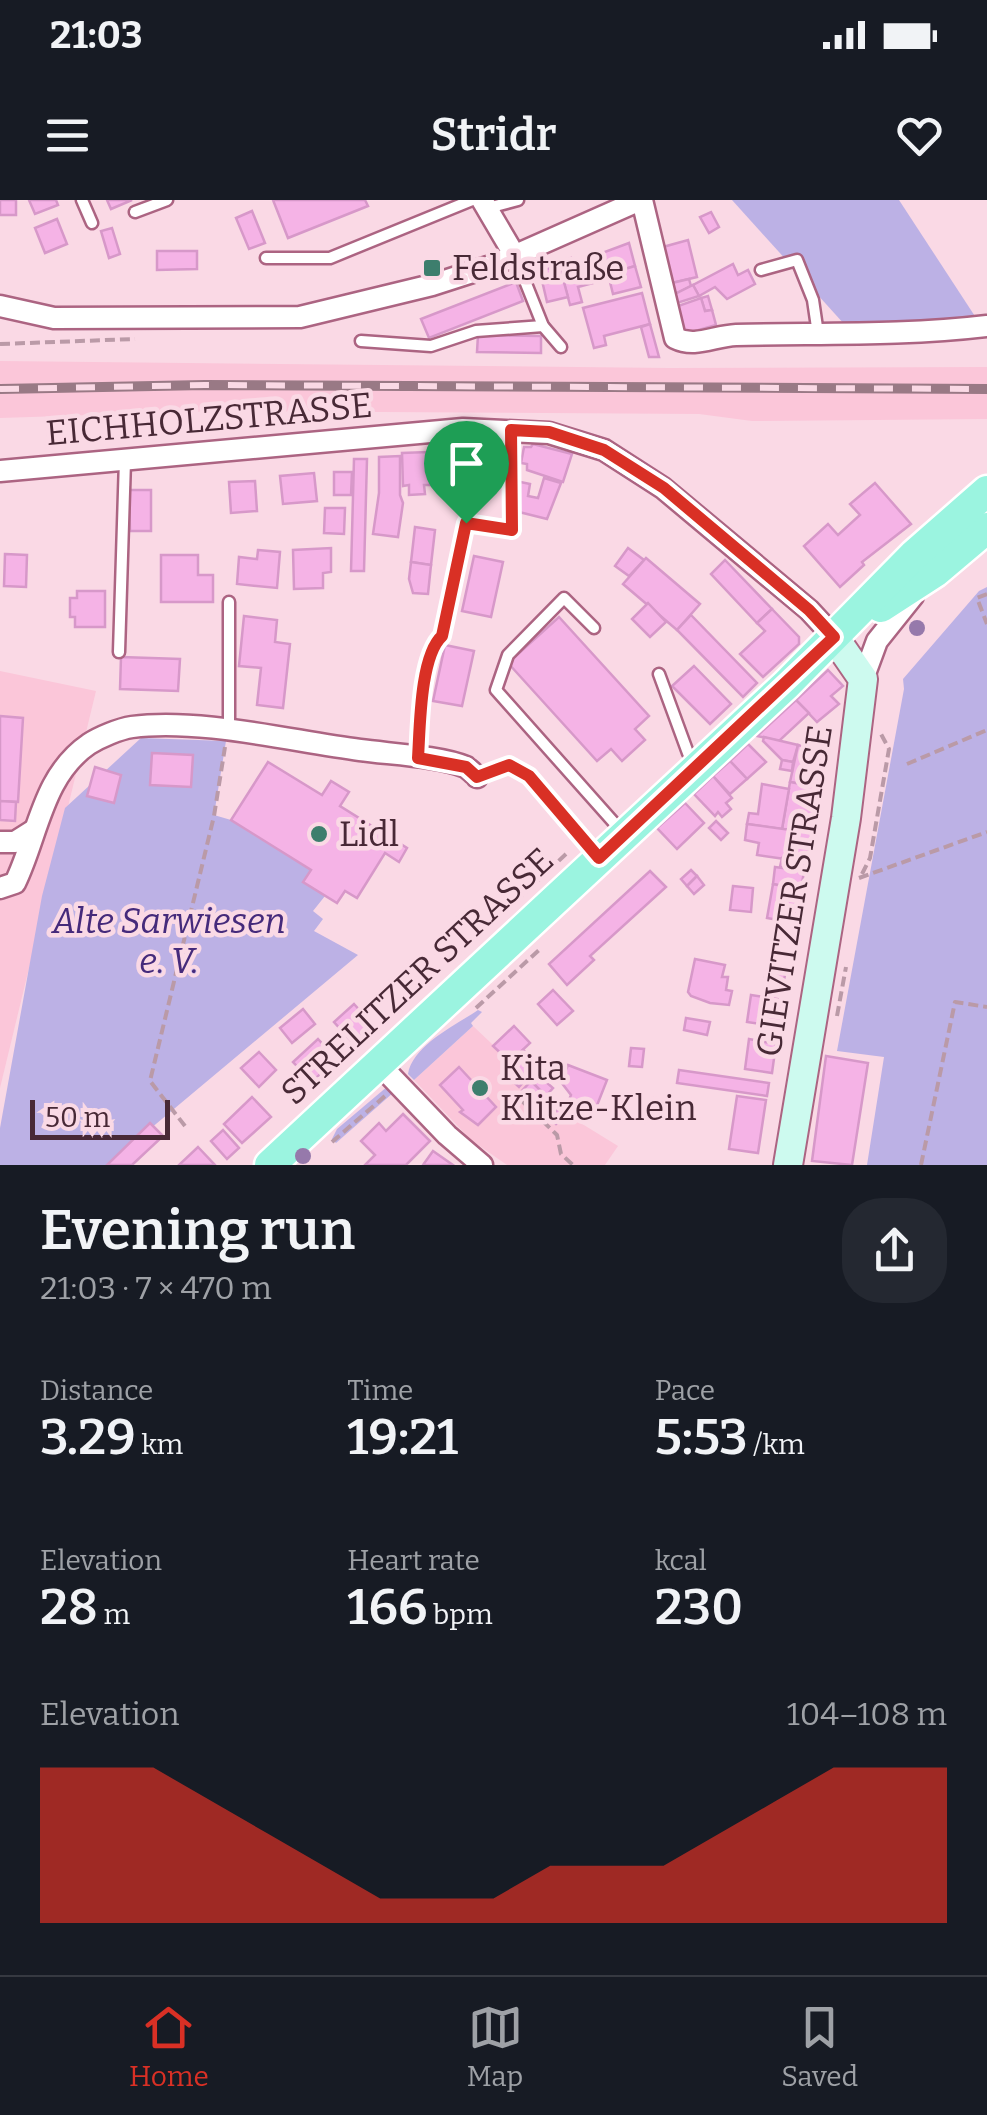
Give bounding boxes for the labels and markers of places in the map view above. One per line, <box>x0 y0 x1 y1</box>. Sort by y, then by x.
place label: Feldstraße <box>452 247 625 289</box>
marker: Feldstraße <box>421 257 443 279</box>
pin <box>424 421 509 524</box>
place label: Lidl <box>339 813 399 855</box>
marker: Lidl <box>308 823 330 845</box>
place label: Kita Klitze-Klein <box>500 1047 697 1129</box>
marker: Kita Klitze-Klein <box>469 1077 491 1099</box>

